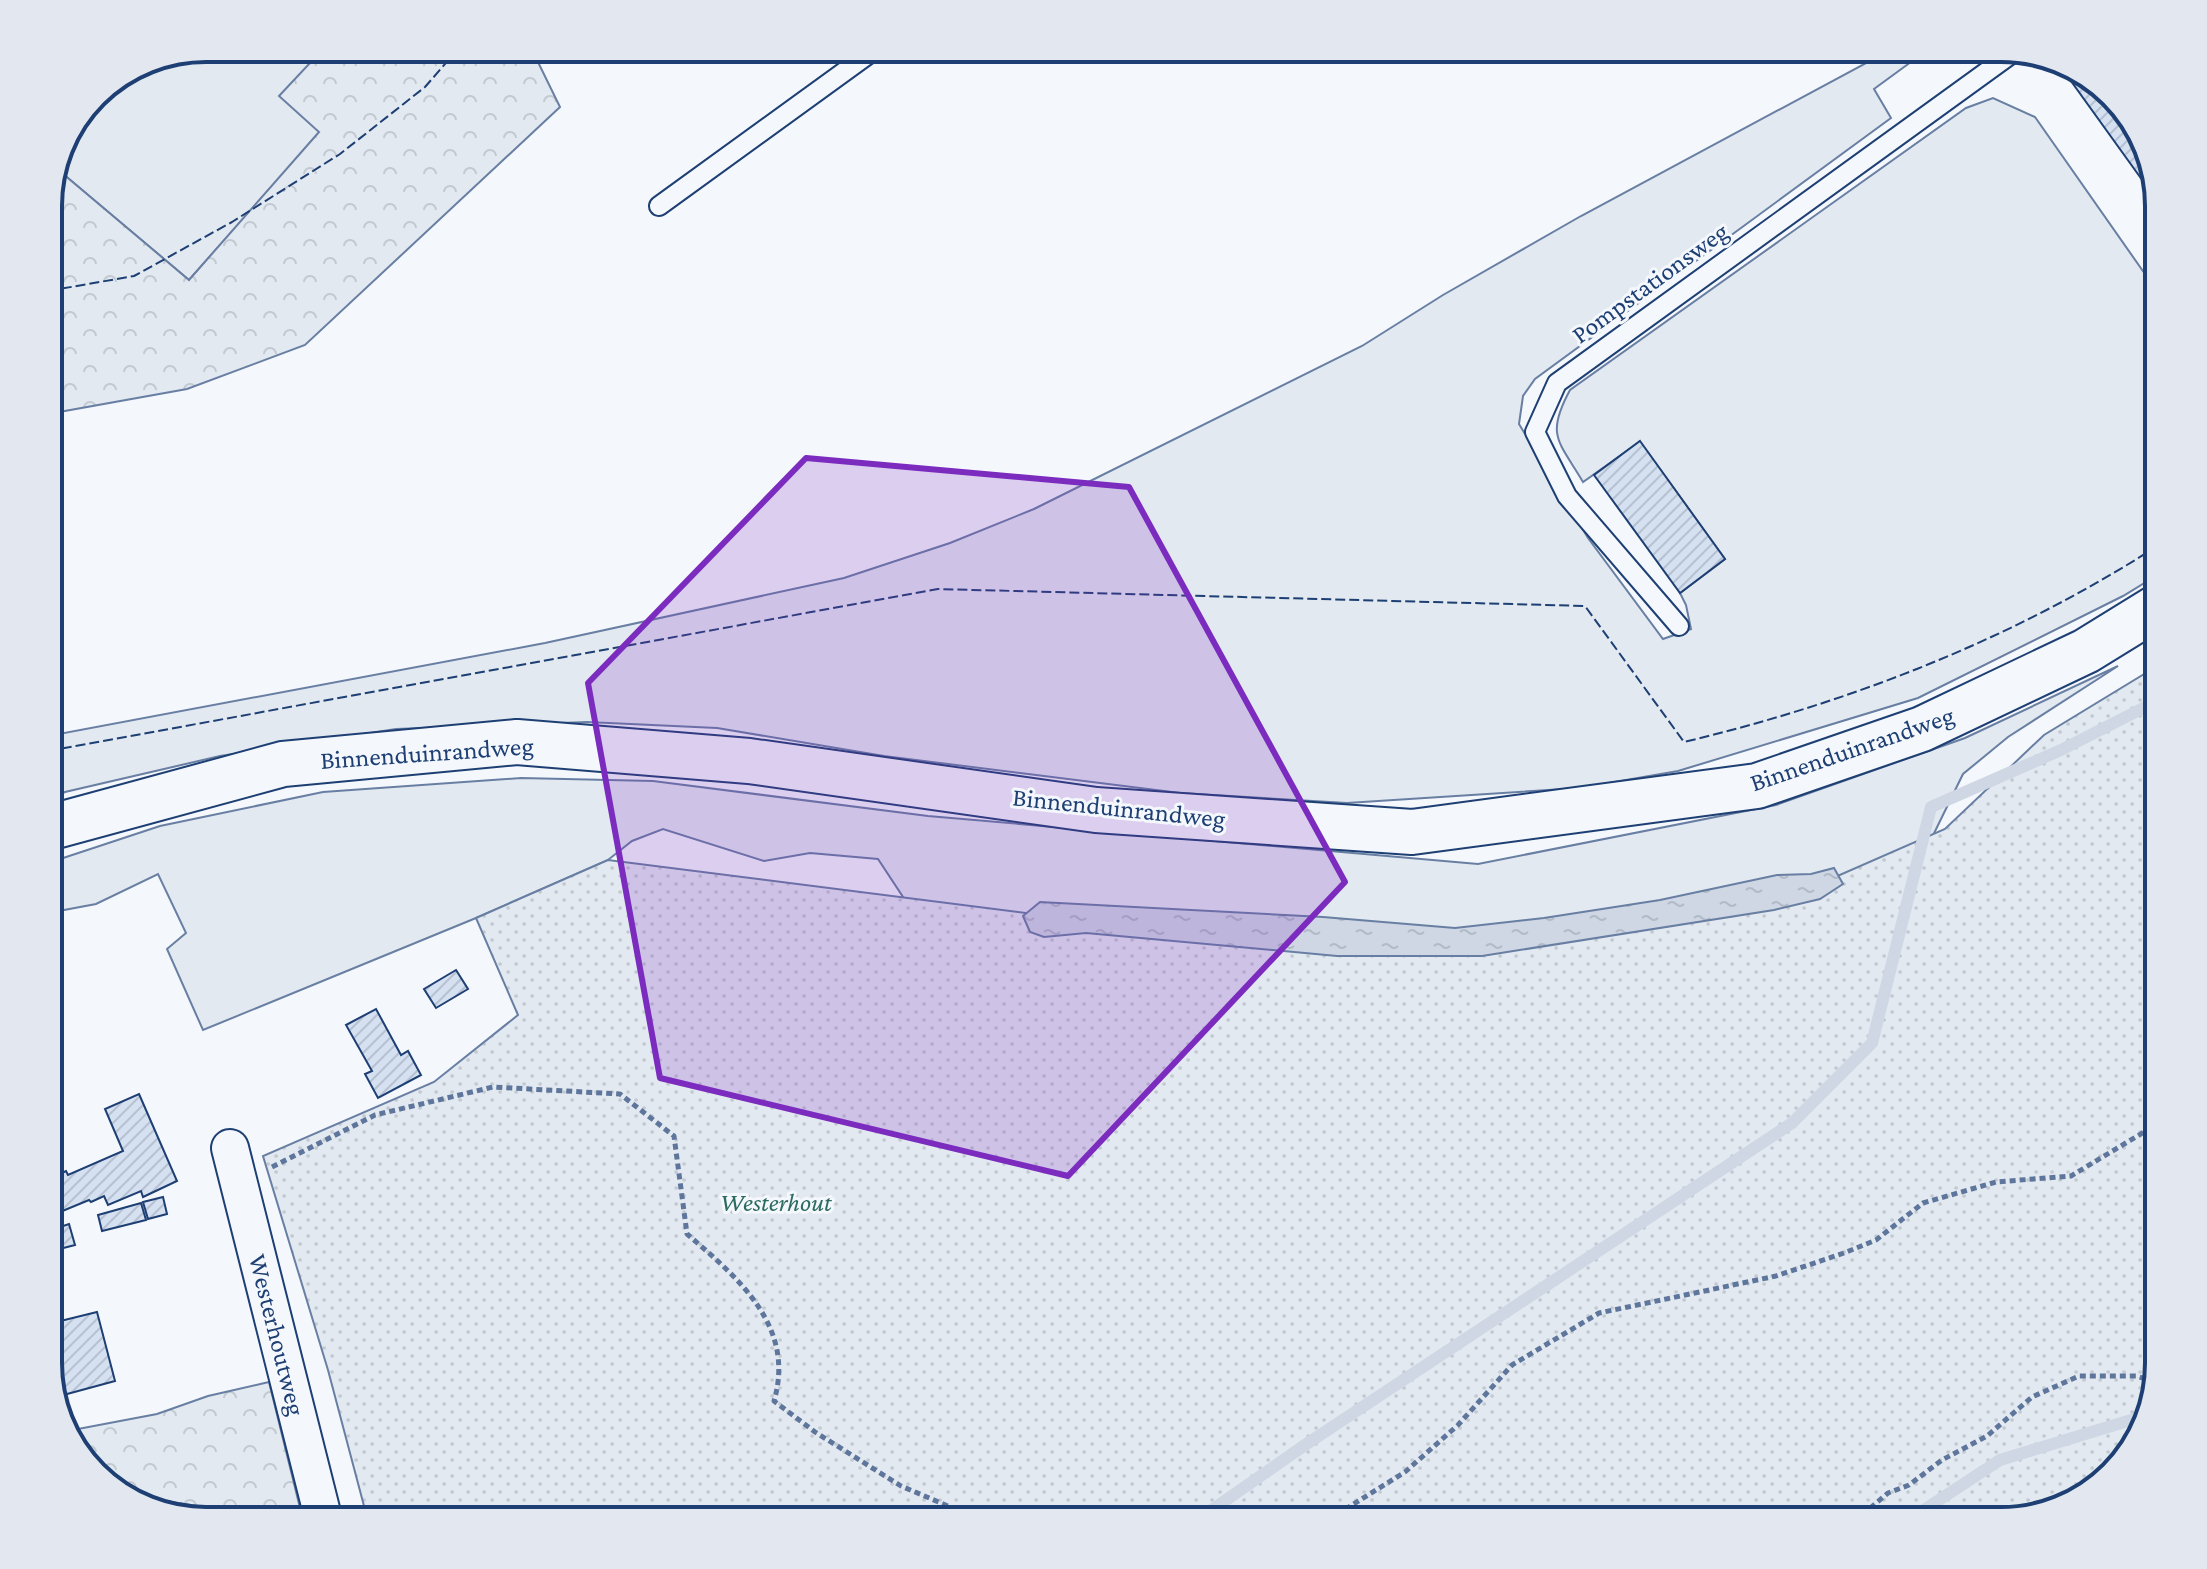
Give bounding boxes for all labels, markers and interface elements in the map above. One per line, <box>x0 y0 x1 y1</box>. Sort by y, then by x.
street label: Pompstationsweg <box>1566 216 1734 349</box>
street label: Binnenduinrandweg <box>1746 700 1958 798</box>
street label: Binnenduinrandweg <box>319 731 535 775</box>
street label: Binnenduinrandweg <box>1011 782 1227 834</box>
park label: Westerhout <box>720 1188 832 1217</box>
street label: Westerhoutweg <box>243 1251 311 1419</box>

